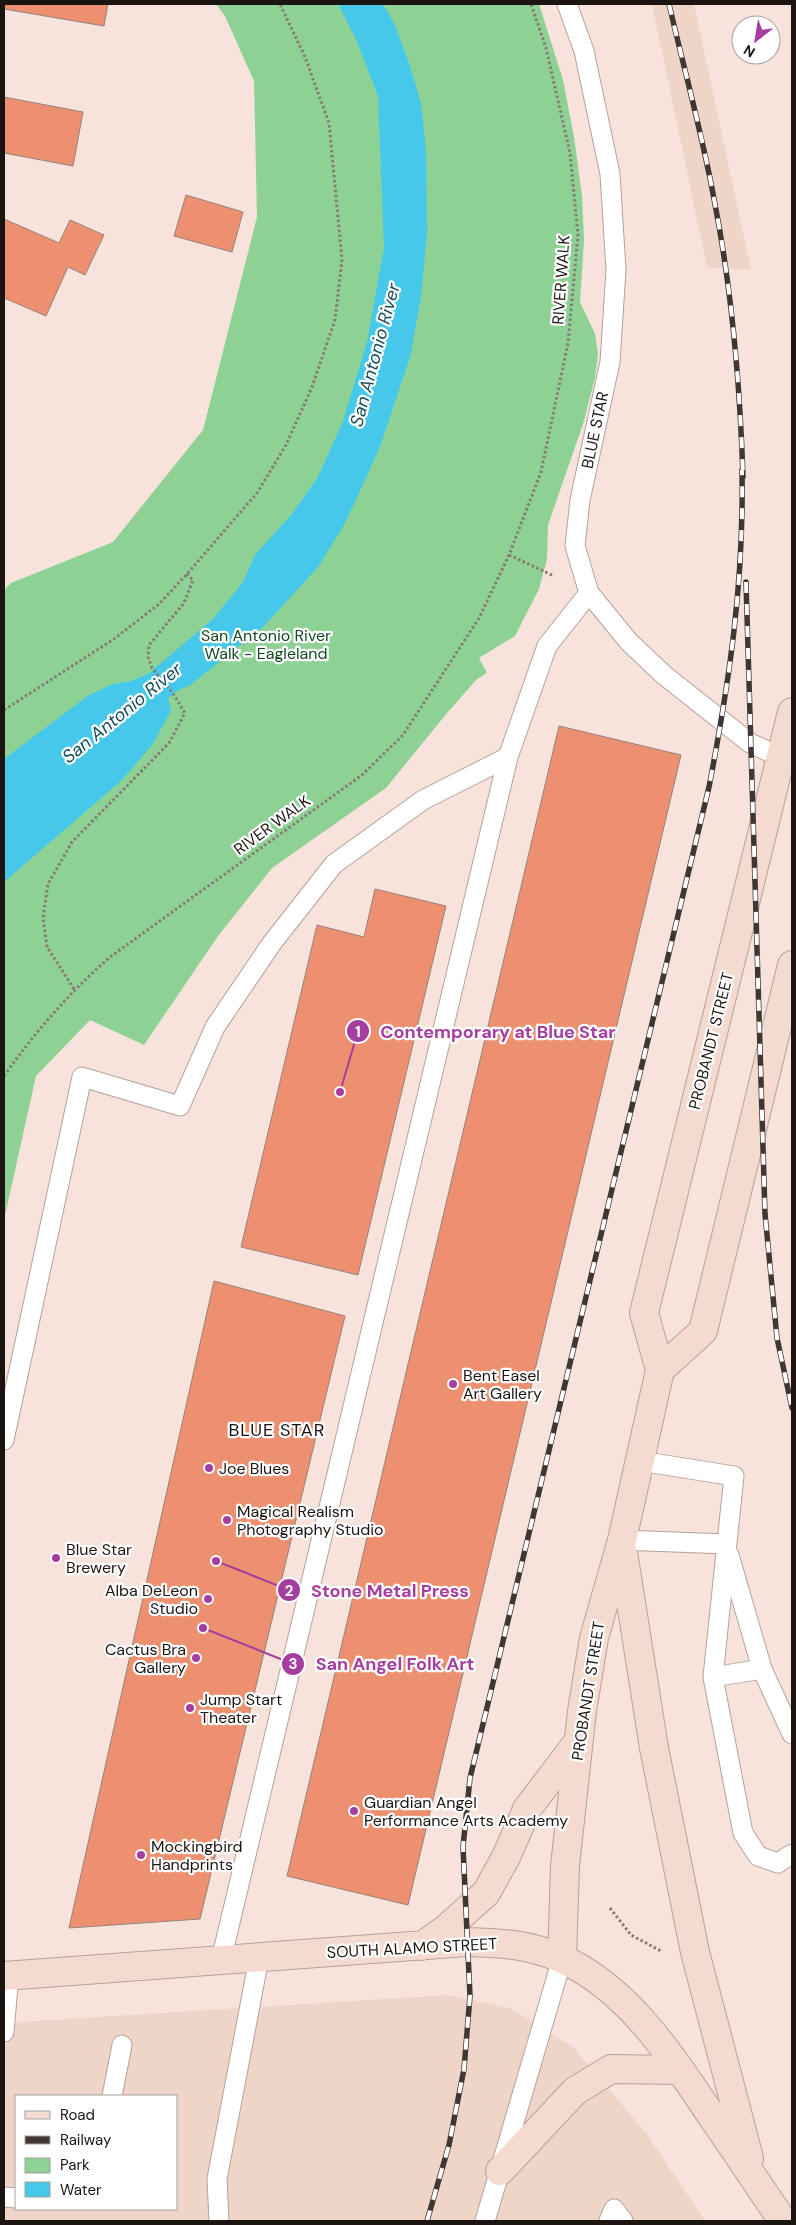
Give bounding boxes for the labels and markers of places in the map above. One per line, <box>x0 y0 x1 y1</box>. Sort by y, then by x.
callout: Contemporary at Blue Star <box>346 1015 626 1048</box>
place label: Bent Easel Art Gallery <box>463 1365 542 1404</box>
marker: Bent Easel Art Gallery <box>447 1378 459 1390</box>
place label: Joe Blues <box>219 1458 289 1479</box>
marker: Joe Blues <box>203 1462 215 1474</box>
place label: Magical Realism Photography Studio <box>237 1501 384 1540</box>
marker: Magical Realism Photography Studio <box>221 1514 233 1526</box>
place label: Blue Star Brewery <box>66 1539 132 1578</box>
marker: Blue Star Brewery <box>50 1552 62 1564</box>
callout: Stone Metal Press <box>276 1574 479 1607</box>
place label: Alba DeLeon Studio <box>105 1580 198 1619</box>
marker: Alba DeLeon Studio <box>202 1593 214 1605</box>
place label: Cactus Bra Gallery <box>105 1639 186 1678</box>
callout: San Angel Folk Art <box>281 1647 485 1680</box>
marker: Cactus Bra Gallery <box>190 1652 202 1664</box>
place label: Jump Start Theater <box>200 1689 282 1728</box>
marker: Jump Start Theater <box>184 1702 196 1714</box>
place label: Guardian Angel Performance Arts Academy <box>364 1792 568 1831</box>
marker: Guardian Angel Performance Arts Academy <box>348 1805 360 1817</box>
place label: Mockingbird Handprints <box>151 1836 243 1875</box>
marker: Mockingbird Handprints <box>135 1849 147 1861</box>

